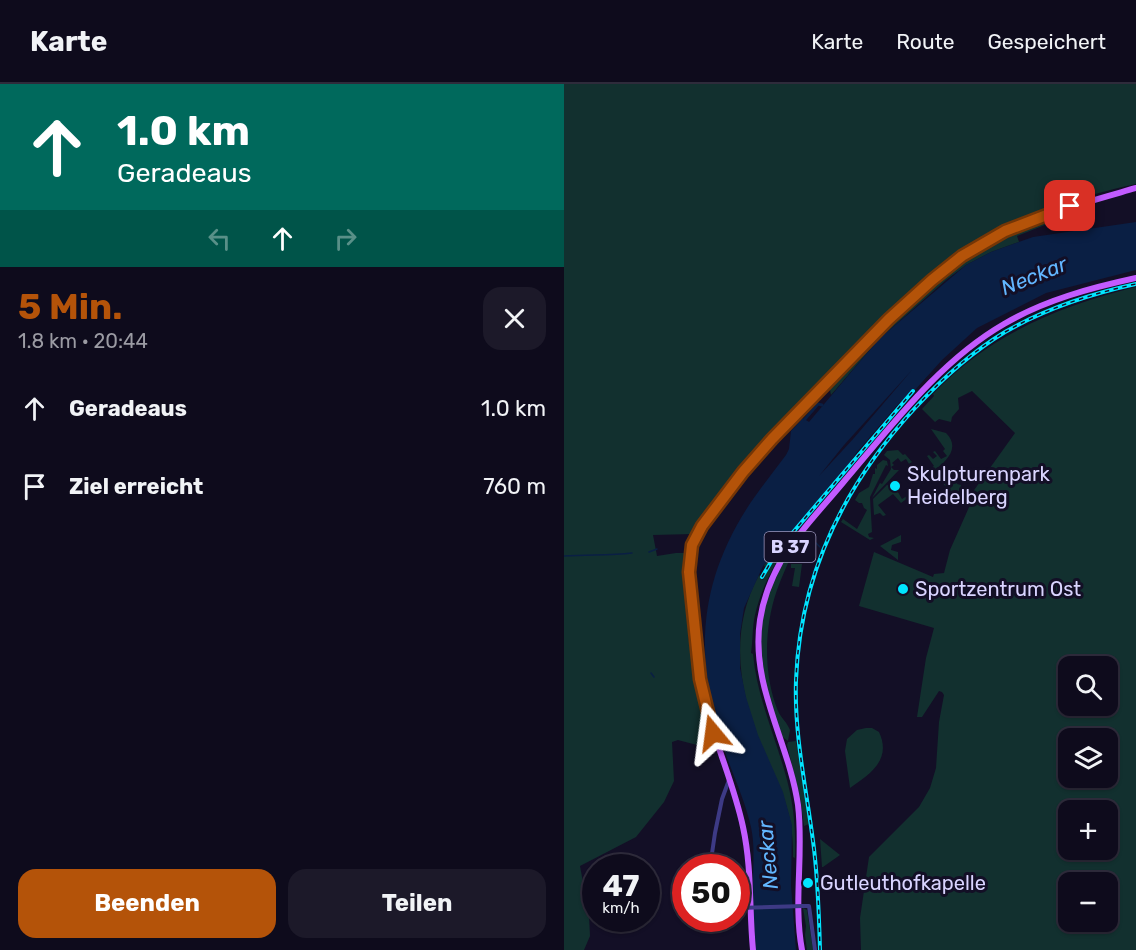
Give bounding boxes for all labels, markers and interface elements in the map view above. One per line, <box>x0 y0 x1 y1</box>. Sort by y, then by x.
text: Karte <box>30 25 107 58</box>
text: Karte <box>811 29 863 54</box>
text: Route <box>896 29 955 54</box>
text: Gespeichert <box>988 29 1106 54</box>
text: 1.0 km <box>117 106 250 156</box>
icon: ahead <box>18 108 96 186</box>
text: Geradeaus <box>117 157 252 189</box>
pin <box>1044 180 1095 231</box>
icon: arrive <box>1053 189 1086 222</box>
icon: left <box>203 222 236 255</box>
icon: ahead <box>266 222 299 255</box>
icon: right <box>329 222 362 255</box>
water label: Neckar <box>997 251 1071 300</box>
text: 5 Min. <box>18 285 122 328</box>
button: close <box>483 287 546 350</box>
text: 1.8 km · 20:44 <box>18 329 148 353</box>
icon: ahead <box>18 392 51 425</box>
text: Geradeaus <box>69 395 187 422</box>
text: 1.0 km <box>481 395 546 422</box>
place label: Skulpturenpark Heidelberg <box>907 462 1051 509</box>
icon: arrive <box>18 470 51 503</box>
text: Ziel erreicht <box>69 473 203 500</box>
text: 760 m <box>483 473 546 500</box>
marker: Skulpturenpark Heidelberg <box>888 479 902 493</box>
road number: B 37 <box>764 532 816 562</box>
place label: Sportzentrum Ost <box>915 577 1081 601</box>
marker: Sportzentrum Ost <box>896 582 910 596</box>
map controls <box>1058 656 1118 932</box>
button: search <box>1058 656 1118 716</box>
position arrow <box>681 701 745 765</box>
button: layers <box>1058 728 1118 788</box>
button: + <box>1058 800 1118 860</box>
water label: Neckar <box>752 819 783 891</box>
speed limit sign: 50 <box>672 854 750 932</box>
text: 47 <box>603 868 639 904</box>
button: Beenden <box>18 869 276 938</box>
button: Teilen <box>288 869 546 938</box>
place label: Gutleuthofkapelle <box>820 871 986 895</box>
button: − <box>1058 872 1118 932</box>
marker: Gutleuthofkapelle <box>801 876 815 890</box>
text: km/h <box>602 899 640 917</box>

